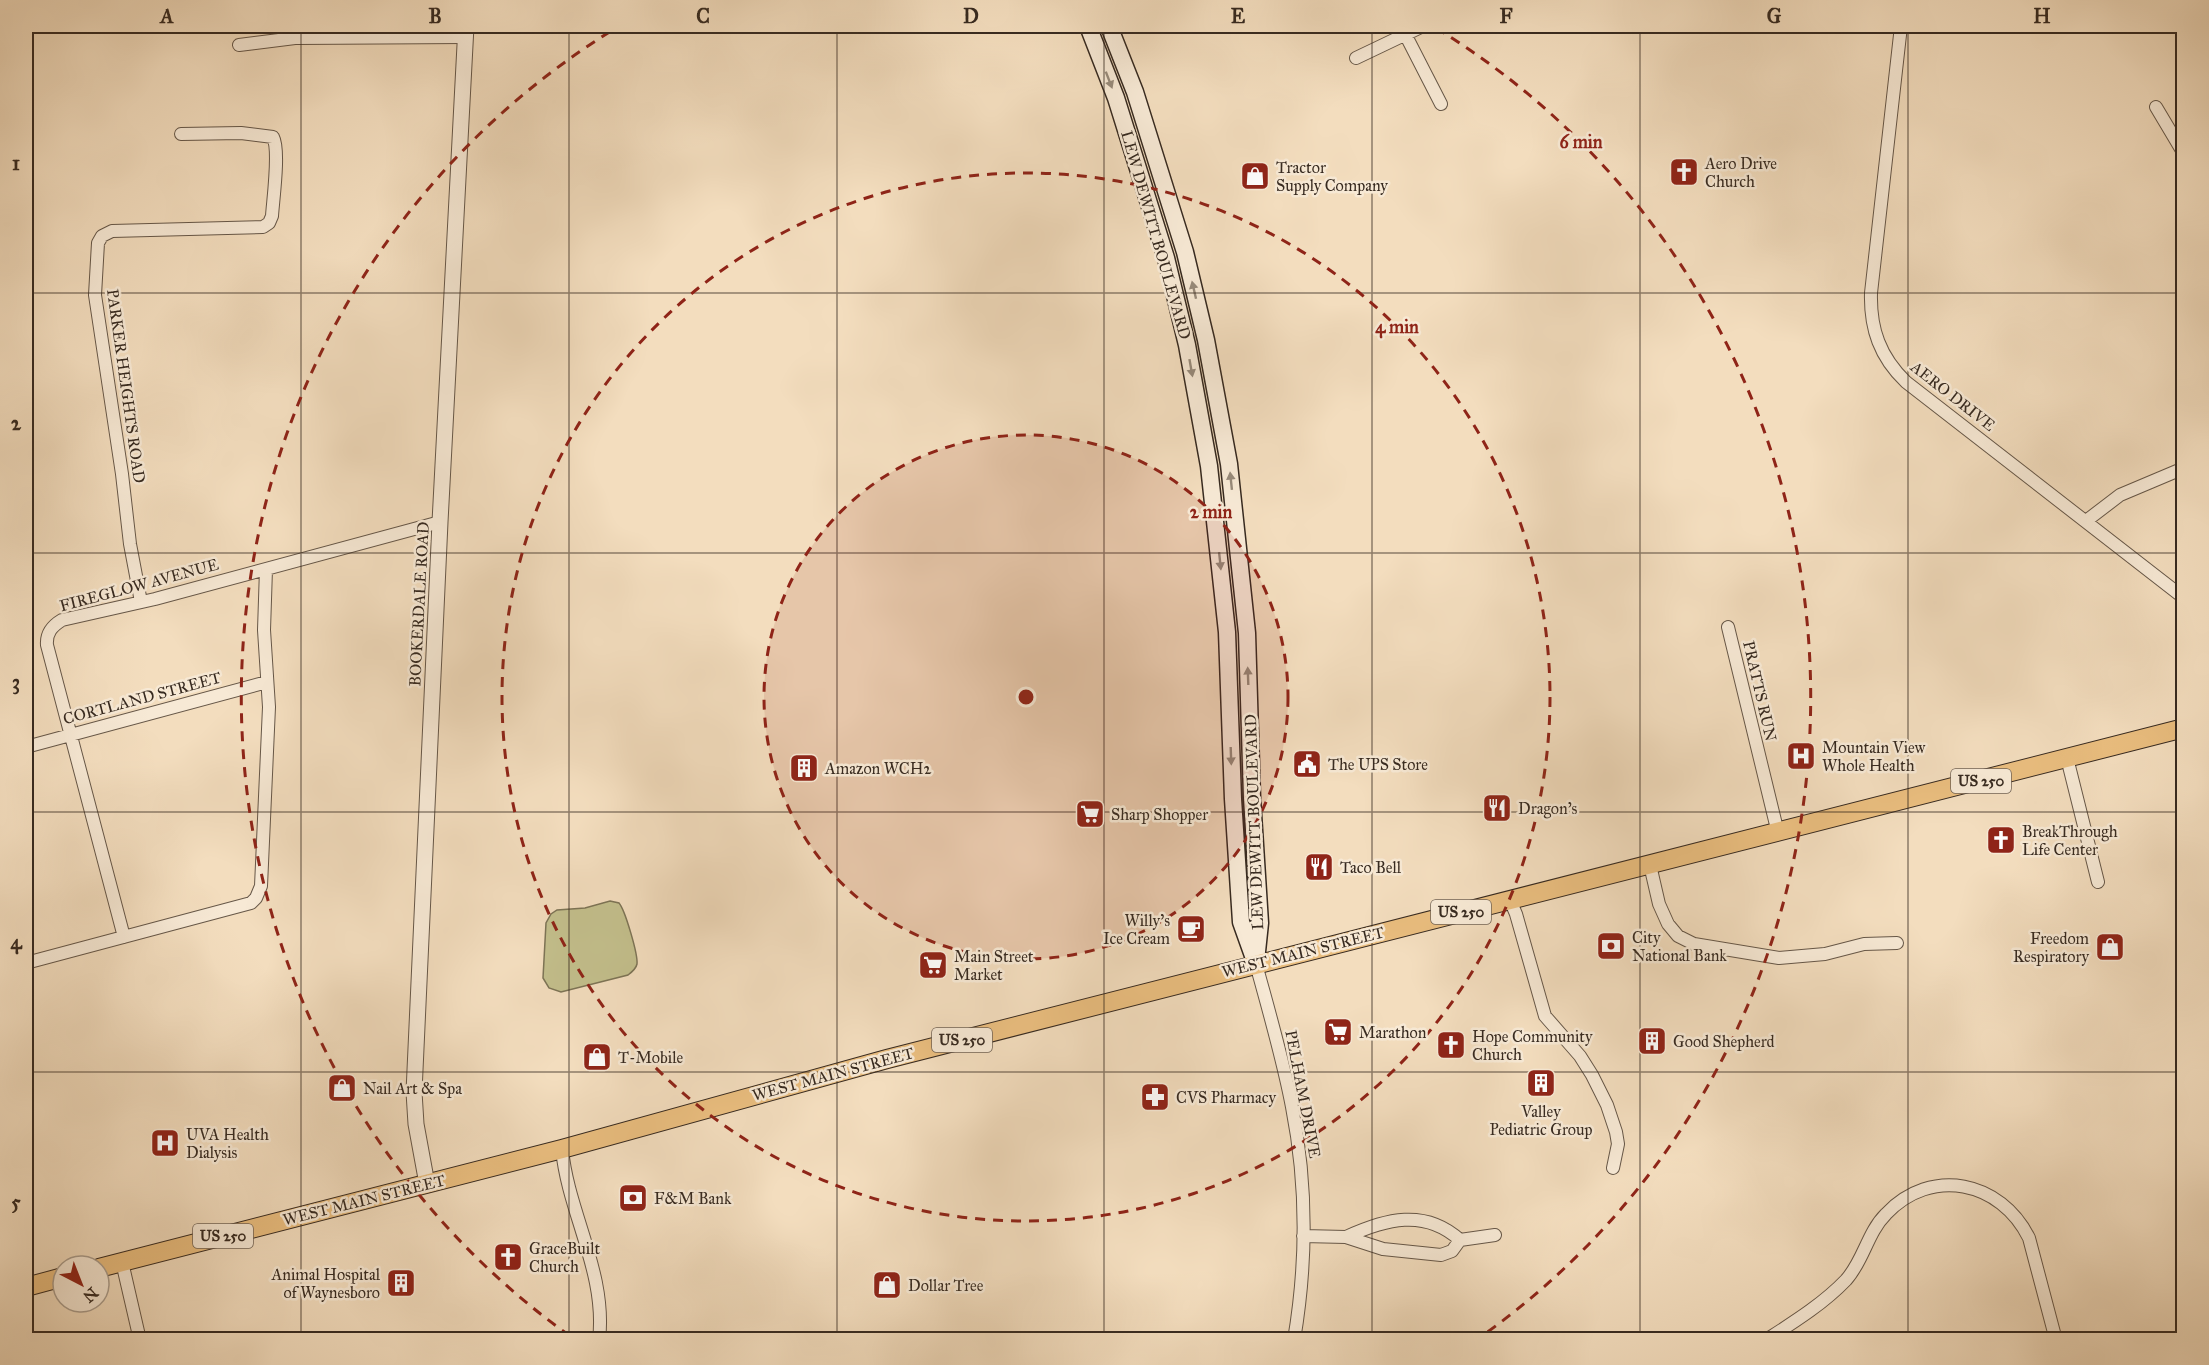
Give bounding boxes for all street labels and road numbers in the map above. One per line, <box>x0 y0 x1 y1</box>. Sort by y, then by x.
street label: LEW DEWITT BOULEVARD <box>1117 128 1195 342</box>
street label: PARKER HEIGHTS ROAD <box>103 288 149 484</box>
street label: AERO DRIVE <box>1906 357 1999 435</box>
street label: BOOKERDALE ROAD <box>405 521 433 687</box>
street label: FIREGLOW AVENUE <box>57 555 221 615</box>
street label: PRATTS RUN <box>1739 639 1781 743</box>
street label: CORTLAND STREET <box>61 668 223 728</box>
street label: LEW DEWITT BOULEVARD <box>1241 714 1267 930</box>
road number: US 250 <box>1951 769 2011 793</box>
road number: US 250 <box>1431 900 1491 924</box>
street label: WEST MAIN STREET <box>1220 923 1386 981</box>
road number: US 250 <box>932 1028 992 1052</box>
street label: PELHAM DRIVE <box>1281 1028 1325 1160</box>
street label: WEST MAIN STREET <box>750 1043 916 1105</box>
street label: WEST MAIN STREET <box>281 1171 447 1229</box>
road number: US 250 <box>193 1224 253 1248</box>

